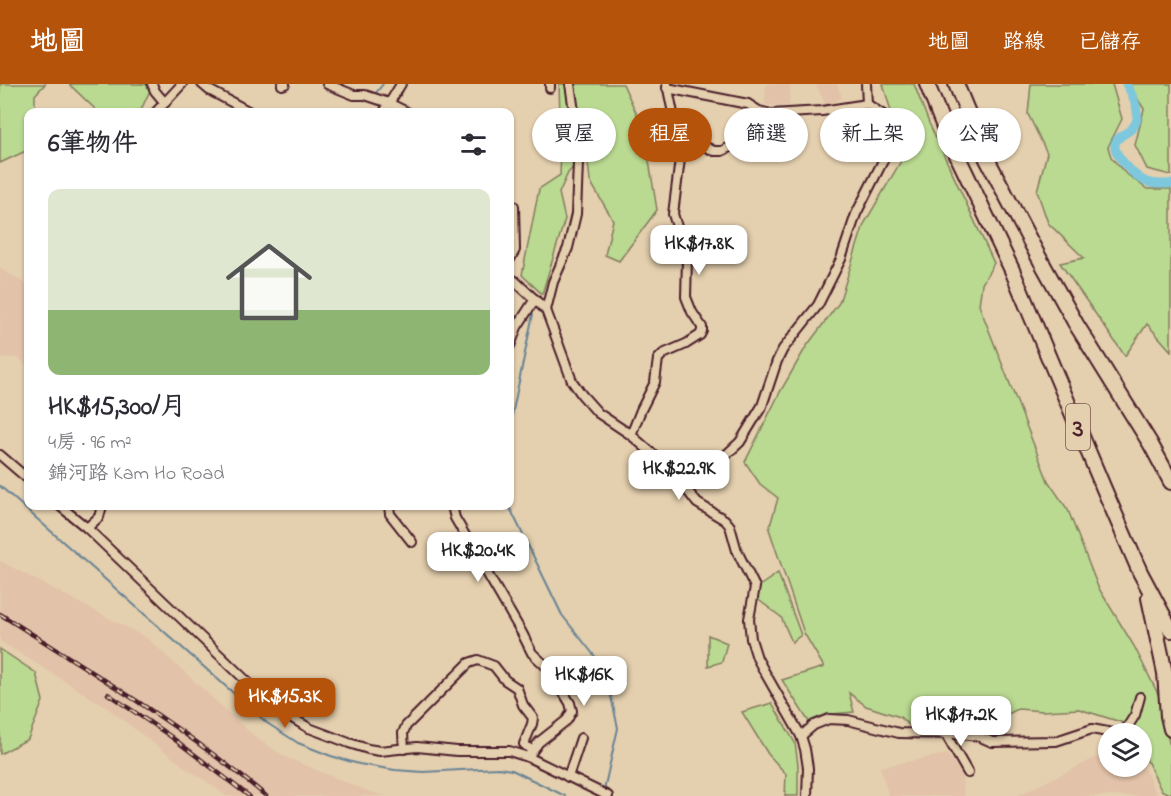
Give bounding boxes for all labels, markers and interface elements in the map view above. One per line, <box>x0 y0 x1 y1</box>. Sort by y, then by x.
text: 地圖 <box>30 23 86 64</box>
text: 地圖 <box>928 28 970 58</box>
text: 路線 <box>1003 28 1045 58</box>
text: 已儲存 <box>1078 28 1141 58</box>
chip: 買屋 <box>532 108 616 162</box>
chip: 租屋 <box>628 108 712 162</box>
chip: 篩選 <box>724 108 808 162</box>
chip: 新上架 <box>820 108 925 162</box>
chip: 公寓 <box>937 108 1021 162</box>
text: 6筆物件 <box>48 126 137 164</box>
icon: filters <box>457 128 490 161</box>
pin: HK$17.8K <box>637 225 761 276</box>
icon: home <box>215 228 323 336</box>
text: HK$17.8K <box>664 230 734 259</box>
text: HK$15,300/月 <box>48 389 186 427</box>
road number: 3 <box>1066 404 1090 450</box>
text: 4房 · 96 m² <box>48 429 132 458</box>
pin: HK$22.9K <box>617 450 741 501</box>
text: HK$22.9K <box>642 455 716 484</box>
text: 錦河路 Kam Ho Road <box>48 460 225 489</box>
pin: HK$20.4K <box>416 532 540 583</box>
text: HK$20.4K <box>441 537 515 566</box>
pin: HK$16K <box>535 656 633 707</box>
text: HK$16K <box>555 661 613 690</box>
pin: HK$15.3K <box>223 678 347 729</box>
text: HK$15.3K <box>248 683 322 712</box>
pin: HK$17.2K <box>899 696 1023 747</box>
text: HK$17.2K <box>925 701 997 730</box>
map controls <box>1098 723 1152 777</box>
button: layers <box>1098 723 1152 777</box>

